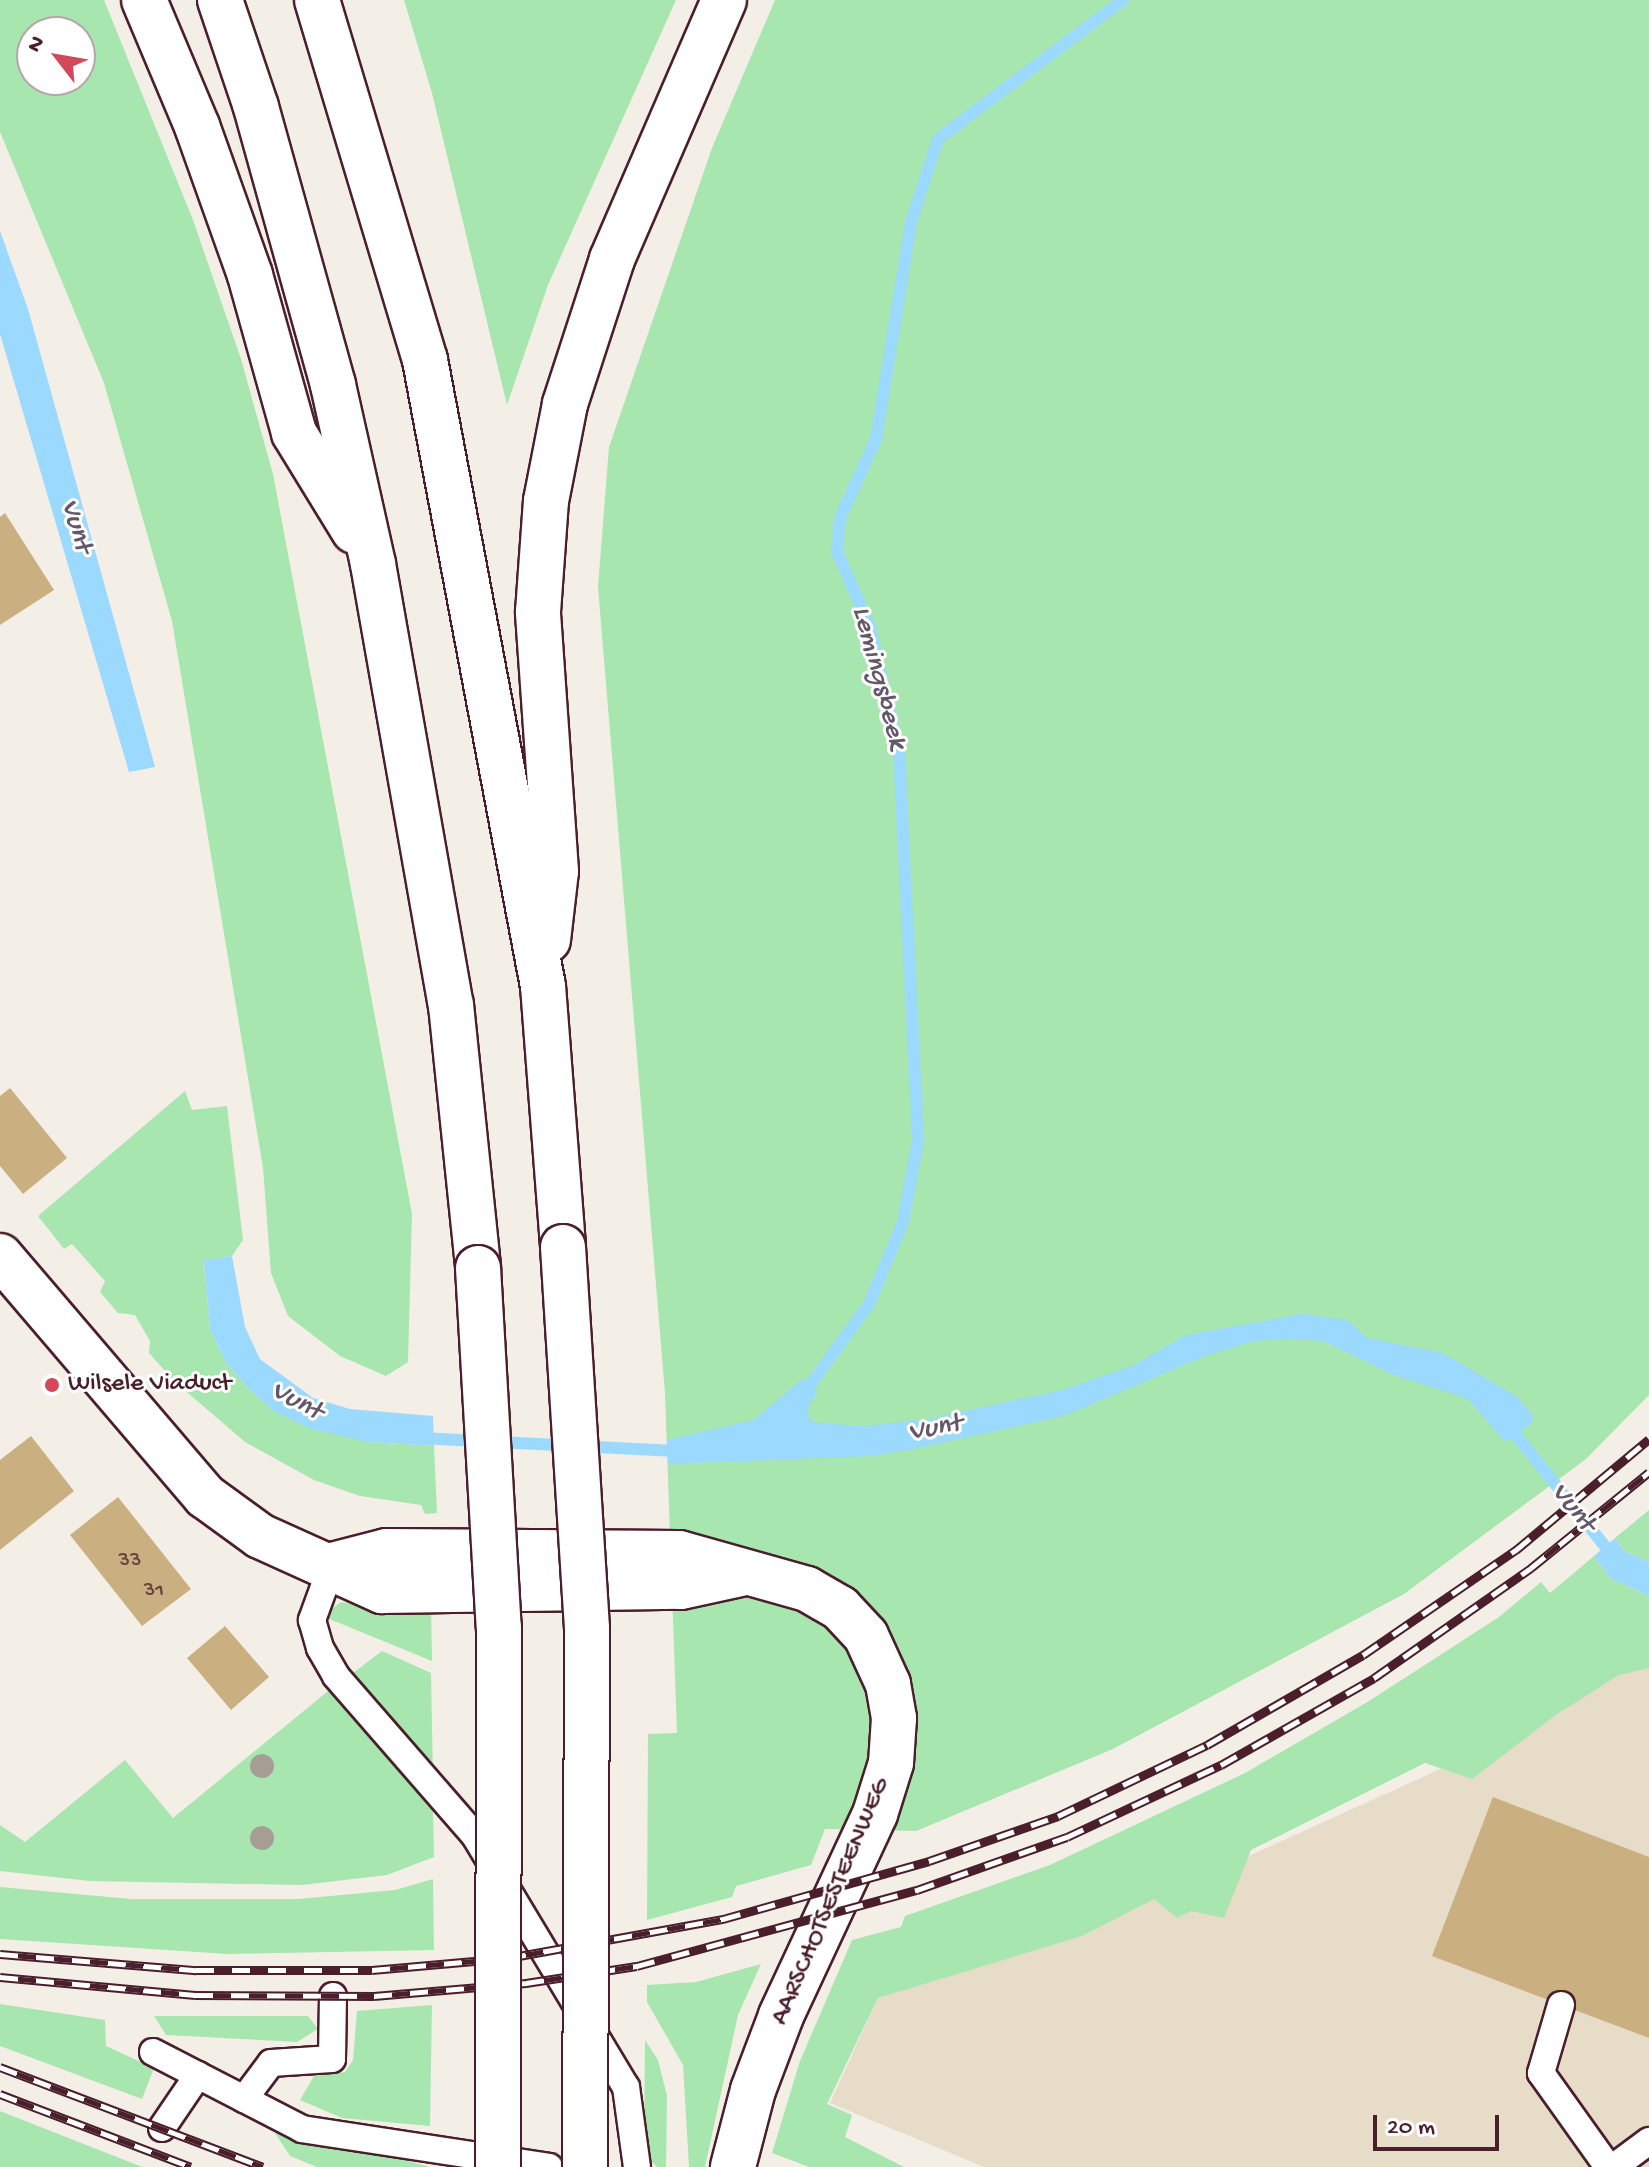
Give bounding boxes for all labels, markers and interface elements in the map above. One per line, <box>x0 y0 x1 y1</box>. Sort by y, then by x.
north arrow <box>16 16 96 96</box>
text: N <box>22 32 52 58</box>
water label: Vunt <box>51 496 99 556</box>
water label: Lemingsbeek <box>843 603 913 753</box>
place label: Wilsele Viaduct <box>68 1369 231 1401</box>
water label: Vunt <box>265 1375 327 1429</box>
marker: Wilsele Viaduct <box>43 1376 61 1394</box>
water label: Vunt <box>906 1407 964 1451</box>
water label: Vunt <box>1542 1477 1602 1539</box>
house number: 33 <box>119 1549 141 1575</box>
house number: 31 <box>144 1579 164 1605</box>
street label: AARSCHOTSESTEENWEG <box>766 1774 898 2030</box>
scale bar <box>1377 2099 1503 2149</box>
text: 20 m <box>1387 2114 1435 2143</box>

